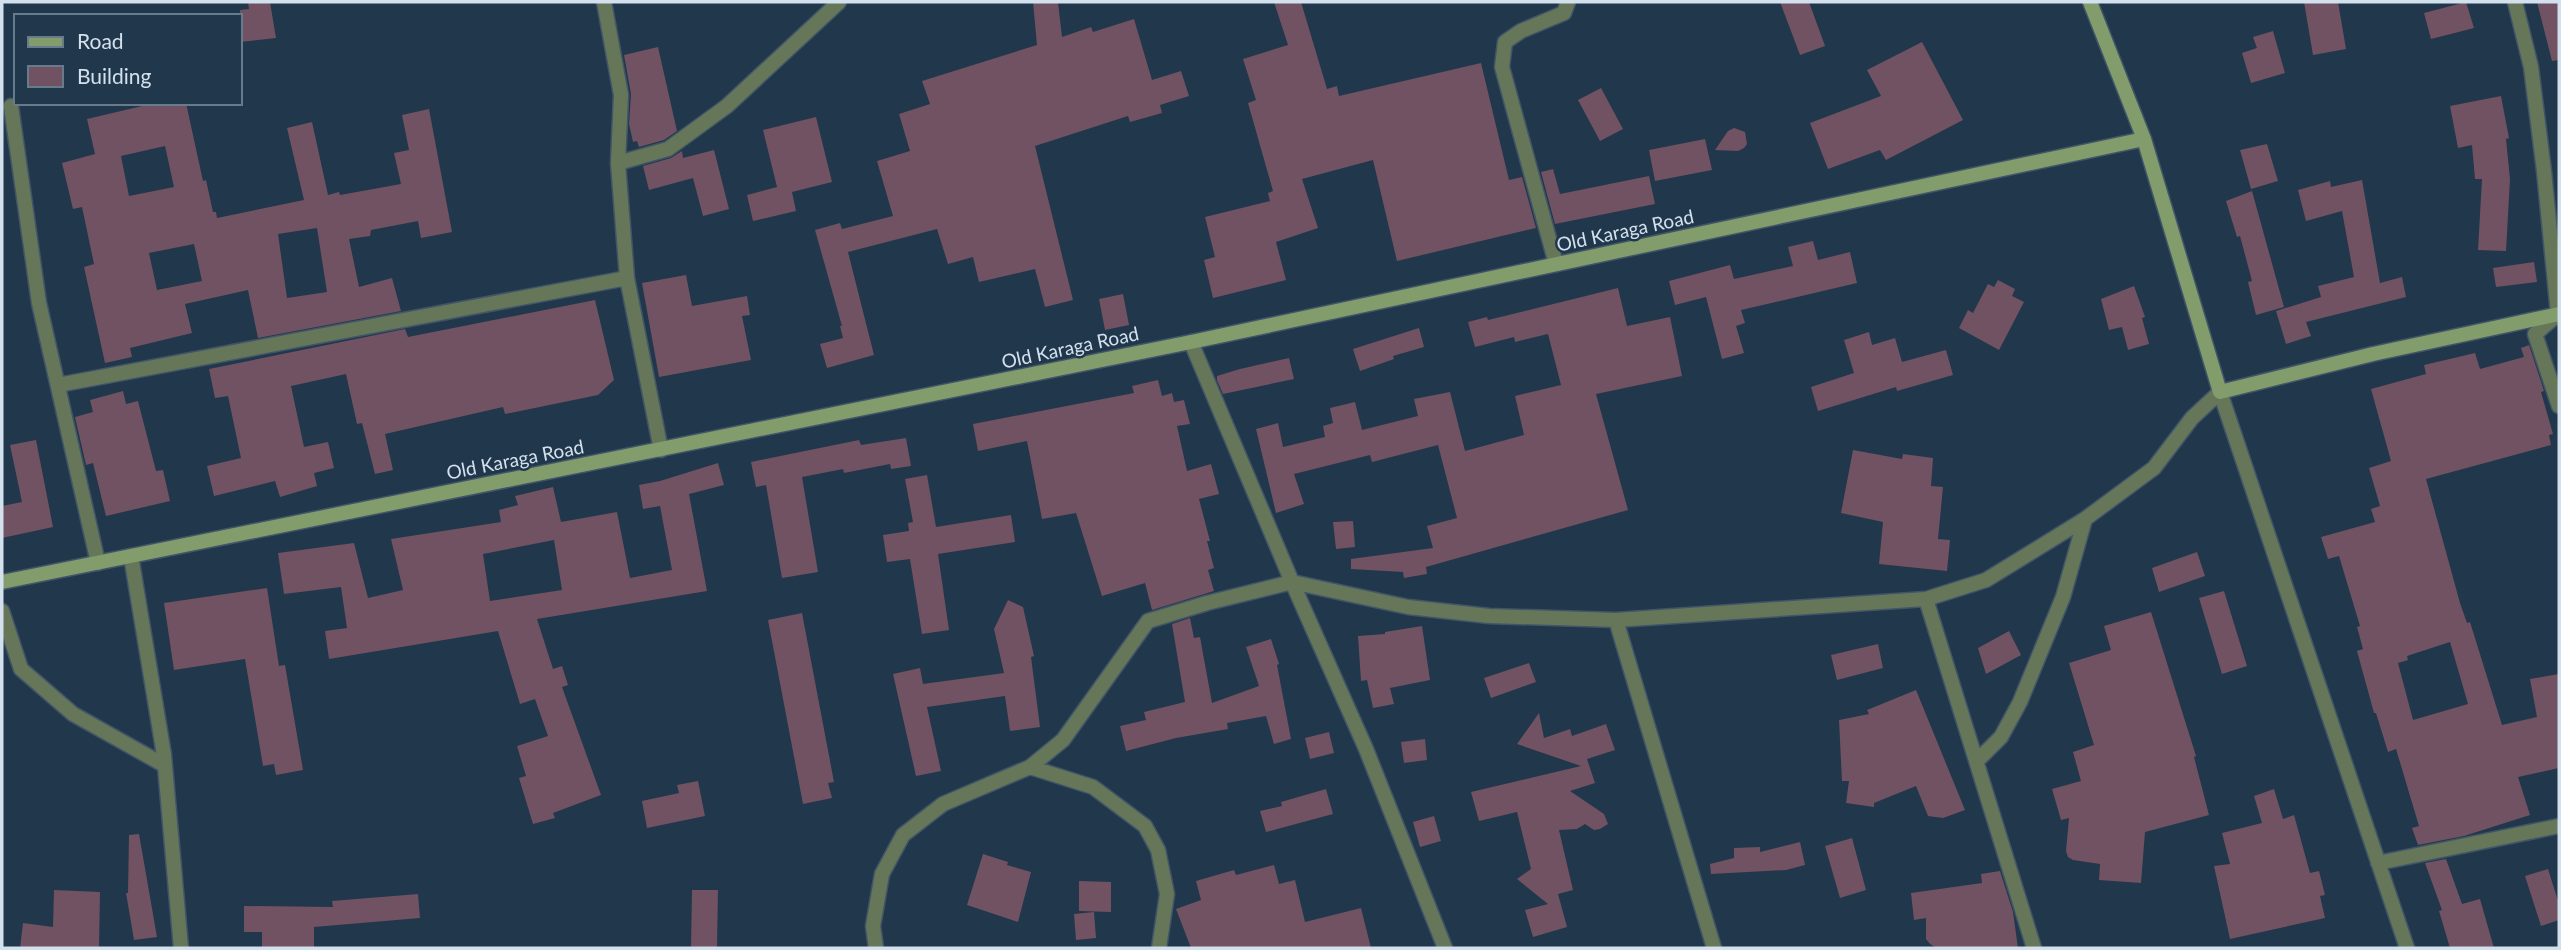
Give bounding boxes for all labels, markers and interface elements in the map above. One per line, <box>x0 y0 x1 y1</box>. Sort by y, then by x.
legend <box>14 14 242 105</box>
text: Road <box>77 28 124 53</box>
text: Building <box>77 63 152 88</box>
street label: Old Karaga Road <box>1554 204 1696 256</box>
street label: Old Karaga Road <box>999 321 1141 373</box>
street label: Old Karaga Road <box>444 434 586 484</box>

